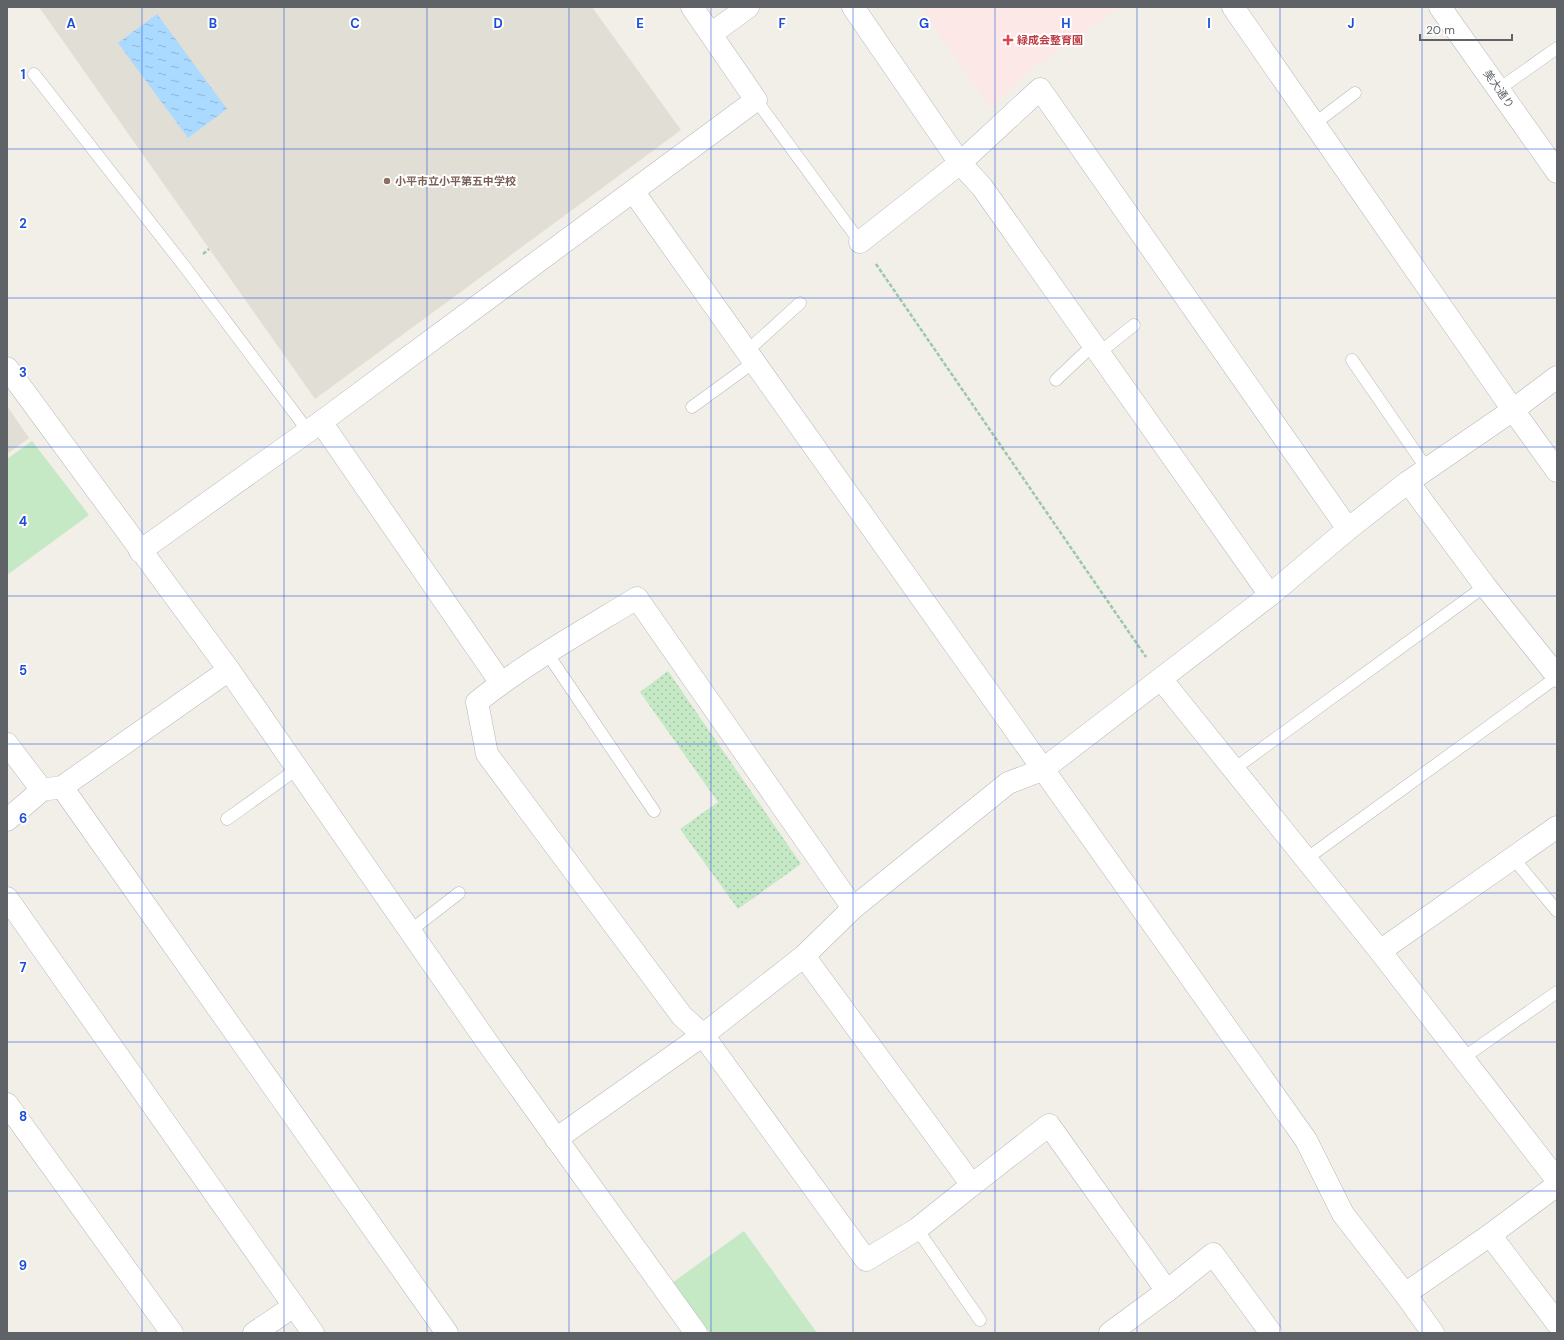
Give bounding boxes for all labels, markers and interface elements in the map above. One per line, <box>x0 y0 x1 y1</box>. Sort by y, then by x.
text: A <box>66 15 76 32</box>
text: B <box>209 15 217 32</box>
text: C <box>350 15 360 32</box>
text: D <box>493 15 503 32</box>
text: E <box>636 15 644 32</box>
text: F <box>778 15 786 32</box>
text: G <box>919 15 929 32</box>
text: H <box>1061 15 1071 32</box>
text: I <box>1207 15 1211 32</box>
text: J <box>1347 15 1355 32</box>
scale bar <box>1420 16 1512 42</box>
text: 20 m <box>1426 22 1455 38</box>
place label: 緑成会整育園 <box>1017 33 1083 47</box>
marker: 緑成会整育園 <box>1002 34 1014 46</box>
text: 1 <box>21 66 25 83</box>
street label: 美大通り <box>1481 67 1517 111</box>
place label: 小平市立小平第五中学校 <box>395 174 516 188</box>
marker: 小平市立小平第五中学校 <box>382 176 392 186</box>
text: 2 <box>19 215 27 232</box>
text: 3 <box>19 364 27 381</box>
text: 4 <box>19 513 27 530</box>
text: 5 <box>19 662 27 679</box>
text: 6 <box>19 810 27 827</box>
text: 7 <box>20 959 27 976</box>
text: 8 <box>19 1108 27 1125</box>
text: 9 <box>19 1257 27 1274</box>

